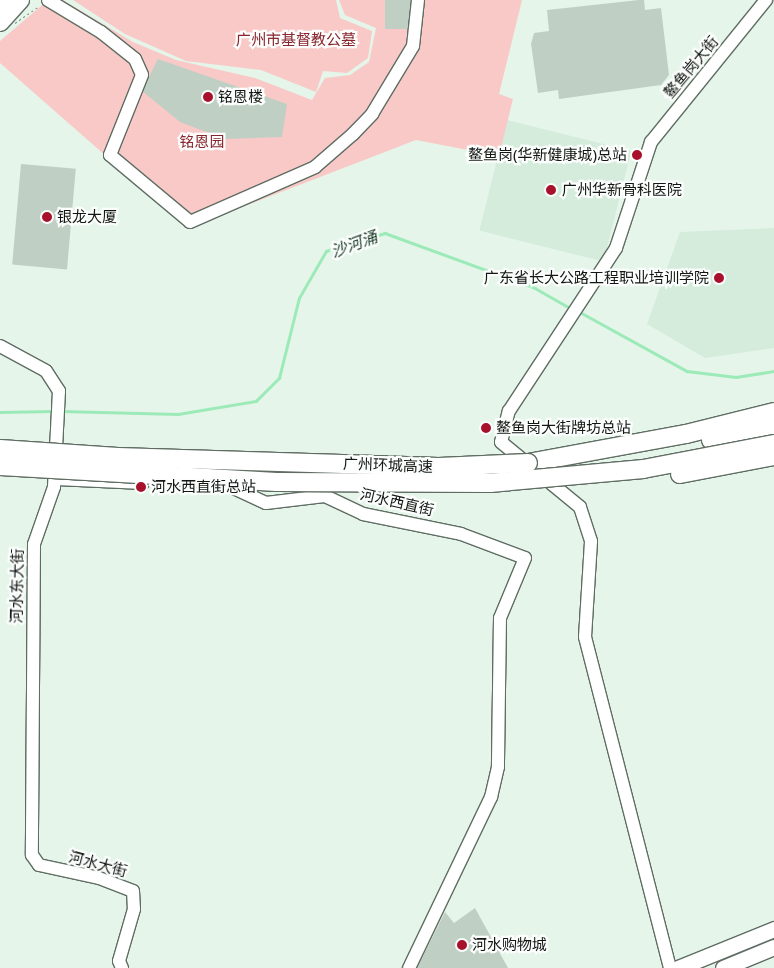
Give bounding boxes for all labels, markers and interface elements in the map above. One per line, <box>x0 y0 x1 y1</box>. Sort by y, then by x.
park label: 广州市基督教公墓 <box>236 31 356 49</box>
street label: 鳌鱼岗大街 <box>660 32 722 102</box>
place label: 铭恩楼 <box>218 88 263 106</box>
marker: 铭恩楼 <box>202 91 214 103</box>
park label: 铭恩园 <box>180 133 224 151</box>
place label: 鳌鱼岗(华新健康城)总站 <box>468 146 627 164</box>
marker: 鳌鱼岗(华新健康城)总站 <box>631 149 643 161</box>
place label: 广州华新骨科医院 <box>562 181 682 199</box>
marker: 广州华新骨科医院 <box>544 183 558 197</box>
place label: 银龙大厦 <box>57 208 117 226</box>
marker: 银龙大厦 <box>41 211 53 223</box>
water label: 沙河涌 <box>328 227 380 261</box>
place label: 广东省长大公路工程职业培训学院 <box>484 269 709 287</box>
marker: 广东省长大公路工程职业培训学院 <box>713 272 725 284</box>
place label: 鳌鱼岗大街牌坊总站 <box>496 419 631 437</box>
marker: 鳌鱼岗大街牌坊总站 <box>480 422 492 434</box>
street label: 广州环城高速 <box>343 454 433 476</box>
place label: 河水西直街总站 <box>151 478 256 496</box>
marker: 河水西直街总站 <box>135 481 147 493</box>
street label: 河水西直街 <box>358 485 436 519</box>
street label: 河水东大街 <box>7 548 27 624</box>
street label: 河水大街 <box>67 848 129 880</box>
place label: 河水购物城 <box>472 936 547 954</box>
marker: 河水购物城 <box>456 939 468 951</box>

